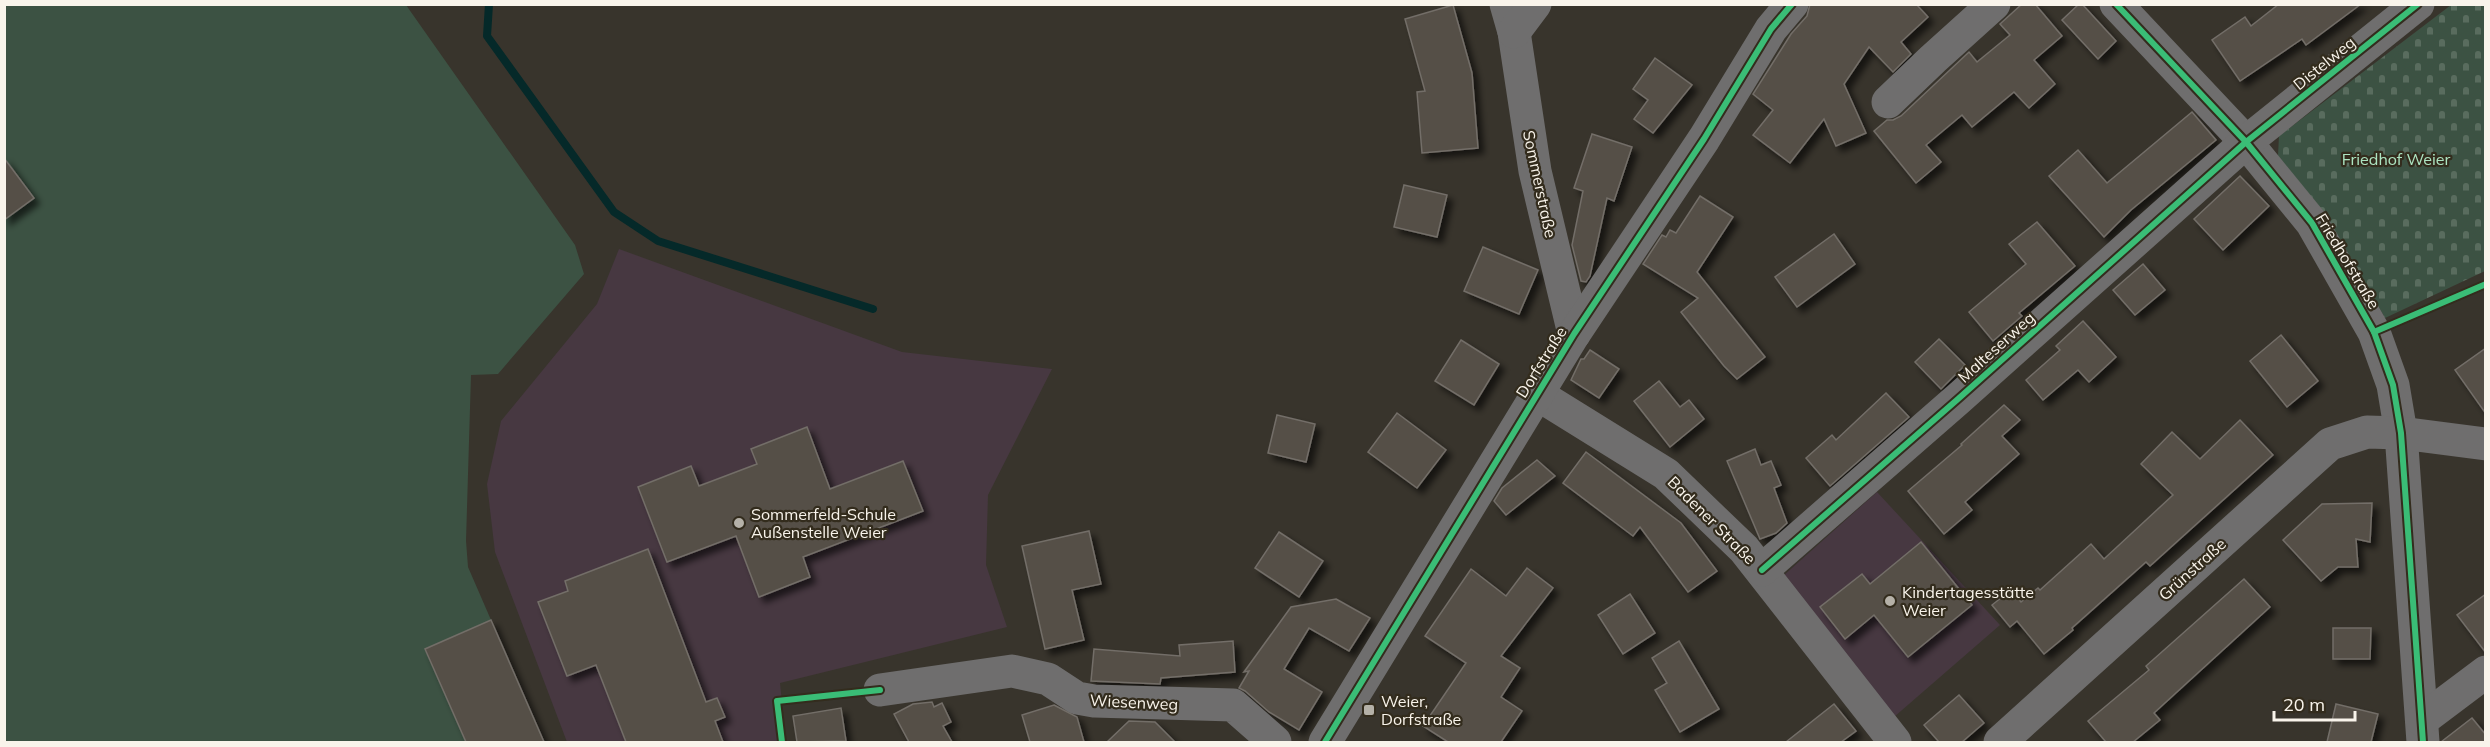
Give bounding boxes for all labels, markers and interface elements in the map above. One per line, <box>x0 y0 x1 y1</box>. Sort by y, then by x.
street label: Distelweg <box>2289 32 2359 94</box>
street label: Sommerstraße <box>1519 128 1561 240</box>
park label: Friedhof Weier <box>2342 149 2451 169</box>
street label: Friedhofstraße <box>2312 209 2384 313</box>
street label: Malteserweg <box>1953 307 2039 387</box>
street label: Dorfstraße <box>1511 323 1571 401</box>
street label: Badener Straße <box>1664 472 1760 568</box>
place label: Sommerfeld-Schule Außenstelle Weier <box>751 504 896 542</box>
marker: Sommerfeld-Schule Außenstelle Weier <box>732 516 746 530</box>
street label: Grünstraße <box>2154 534 2230 604</box>
place label: Kindertagesstätte Weier <box>1902 582 2034 620</box>
marker: Kindertagesstätte Weier <box>1883 594 1897 608</box>
scale bar <box>2274 684 2355 722</box>
street label: Wiesenweg <box>1089 690 1179 714</box>
place label: Weier, Dorfstraße <box>1381 691 1461 729</box>
text: 20 m <box>2283 693 2325 716</box>
marker: Weier, Dorfstraße <box>1362 703 1376 717</box>

